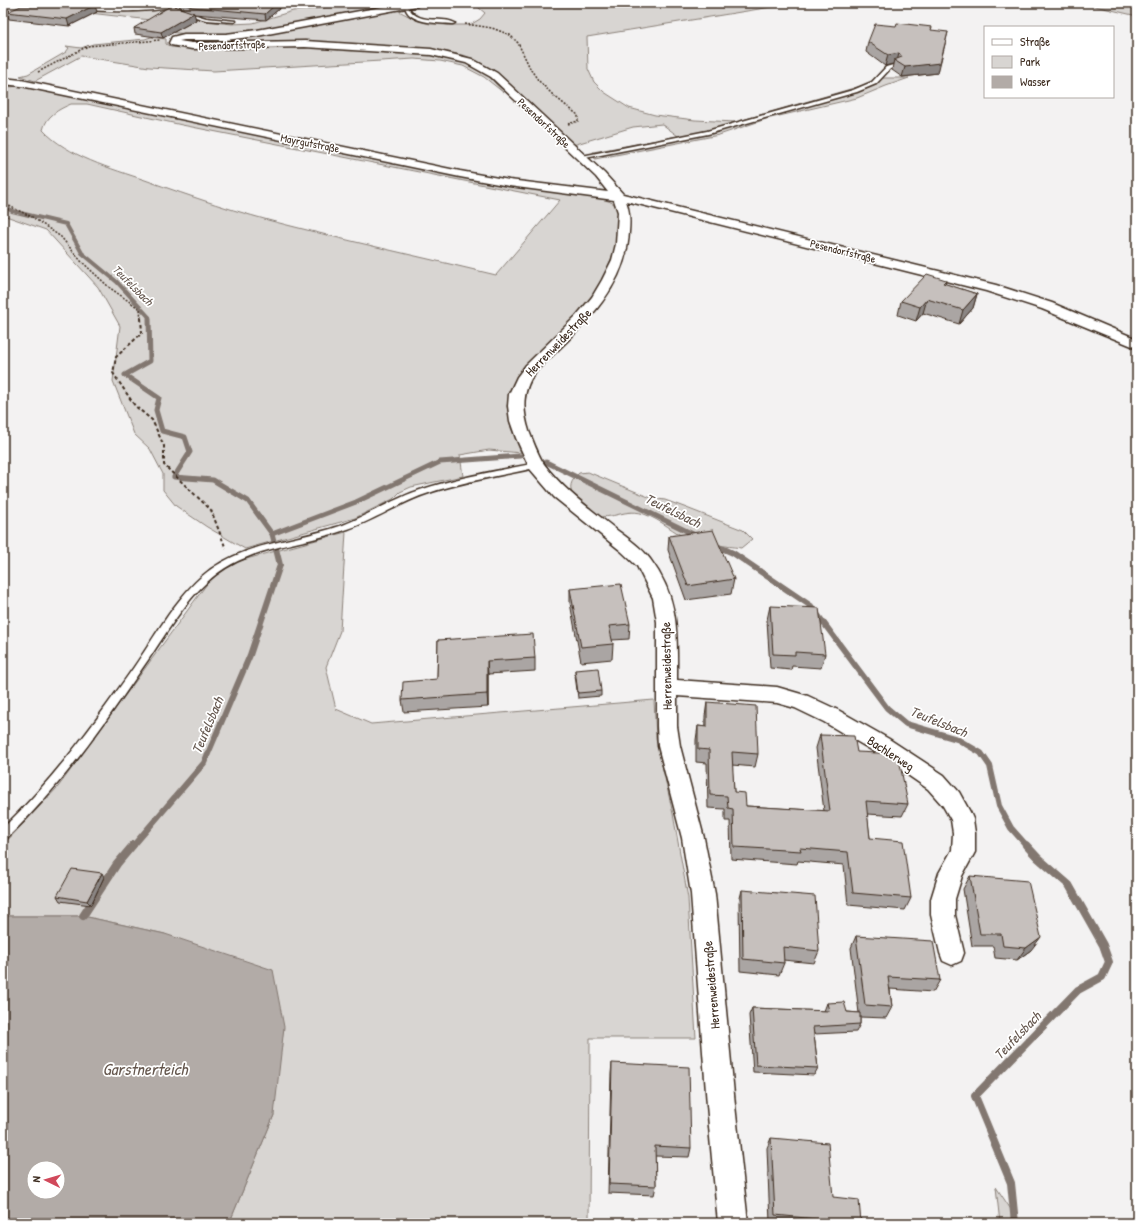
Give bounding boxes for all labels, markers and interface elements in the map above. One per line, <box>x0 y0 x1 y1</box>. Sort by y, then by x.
legend <box>984 26 1114 98</box>
text: Straße <box>1020 33 1050 50</box>
street label: Pesendorfstraße <box>198 37 266 53</box>
text: Park <box>1020 53 1040 70</box>
text: Wasser <box>1020 73 1051 90</box>
street label: Pesendorfstraße <box>515 95 574 151</box>
street label: Mayrgutstraße <box>279 130 341 156</box>
street label: Pesendorfstraße <box>809 236 878 266</box>
water label: Teufelsbach <box>109 261 158 310</box>
street label: Herrenweidestraße <box>521 304 595 380</box>
water label: Teufelsbach <box>642 488 705 532</box>
street label: Herrenweidestraße <box>656 622 676 710</box>
water label: Teufelsbach <box>187 693 228 756</box>
water label: Teufelsbach <box>908 701 971 741</box>
street label: Bachlerweg <box>864 731 918 775</box>
street label: Herrenweidestraße <box>698 940 724 1030</box>
water label: Teufelsbach <box>989 1006 1045 1063</box>
water label: Garstnerteich <box>103 1057 189 1080</box>
north arrow <box>26 1160 66 1200</box>
text: N <box>29 1175 43 1183</box>

